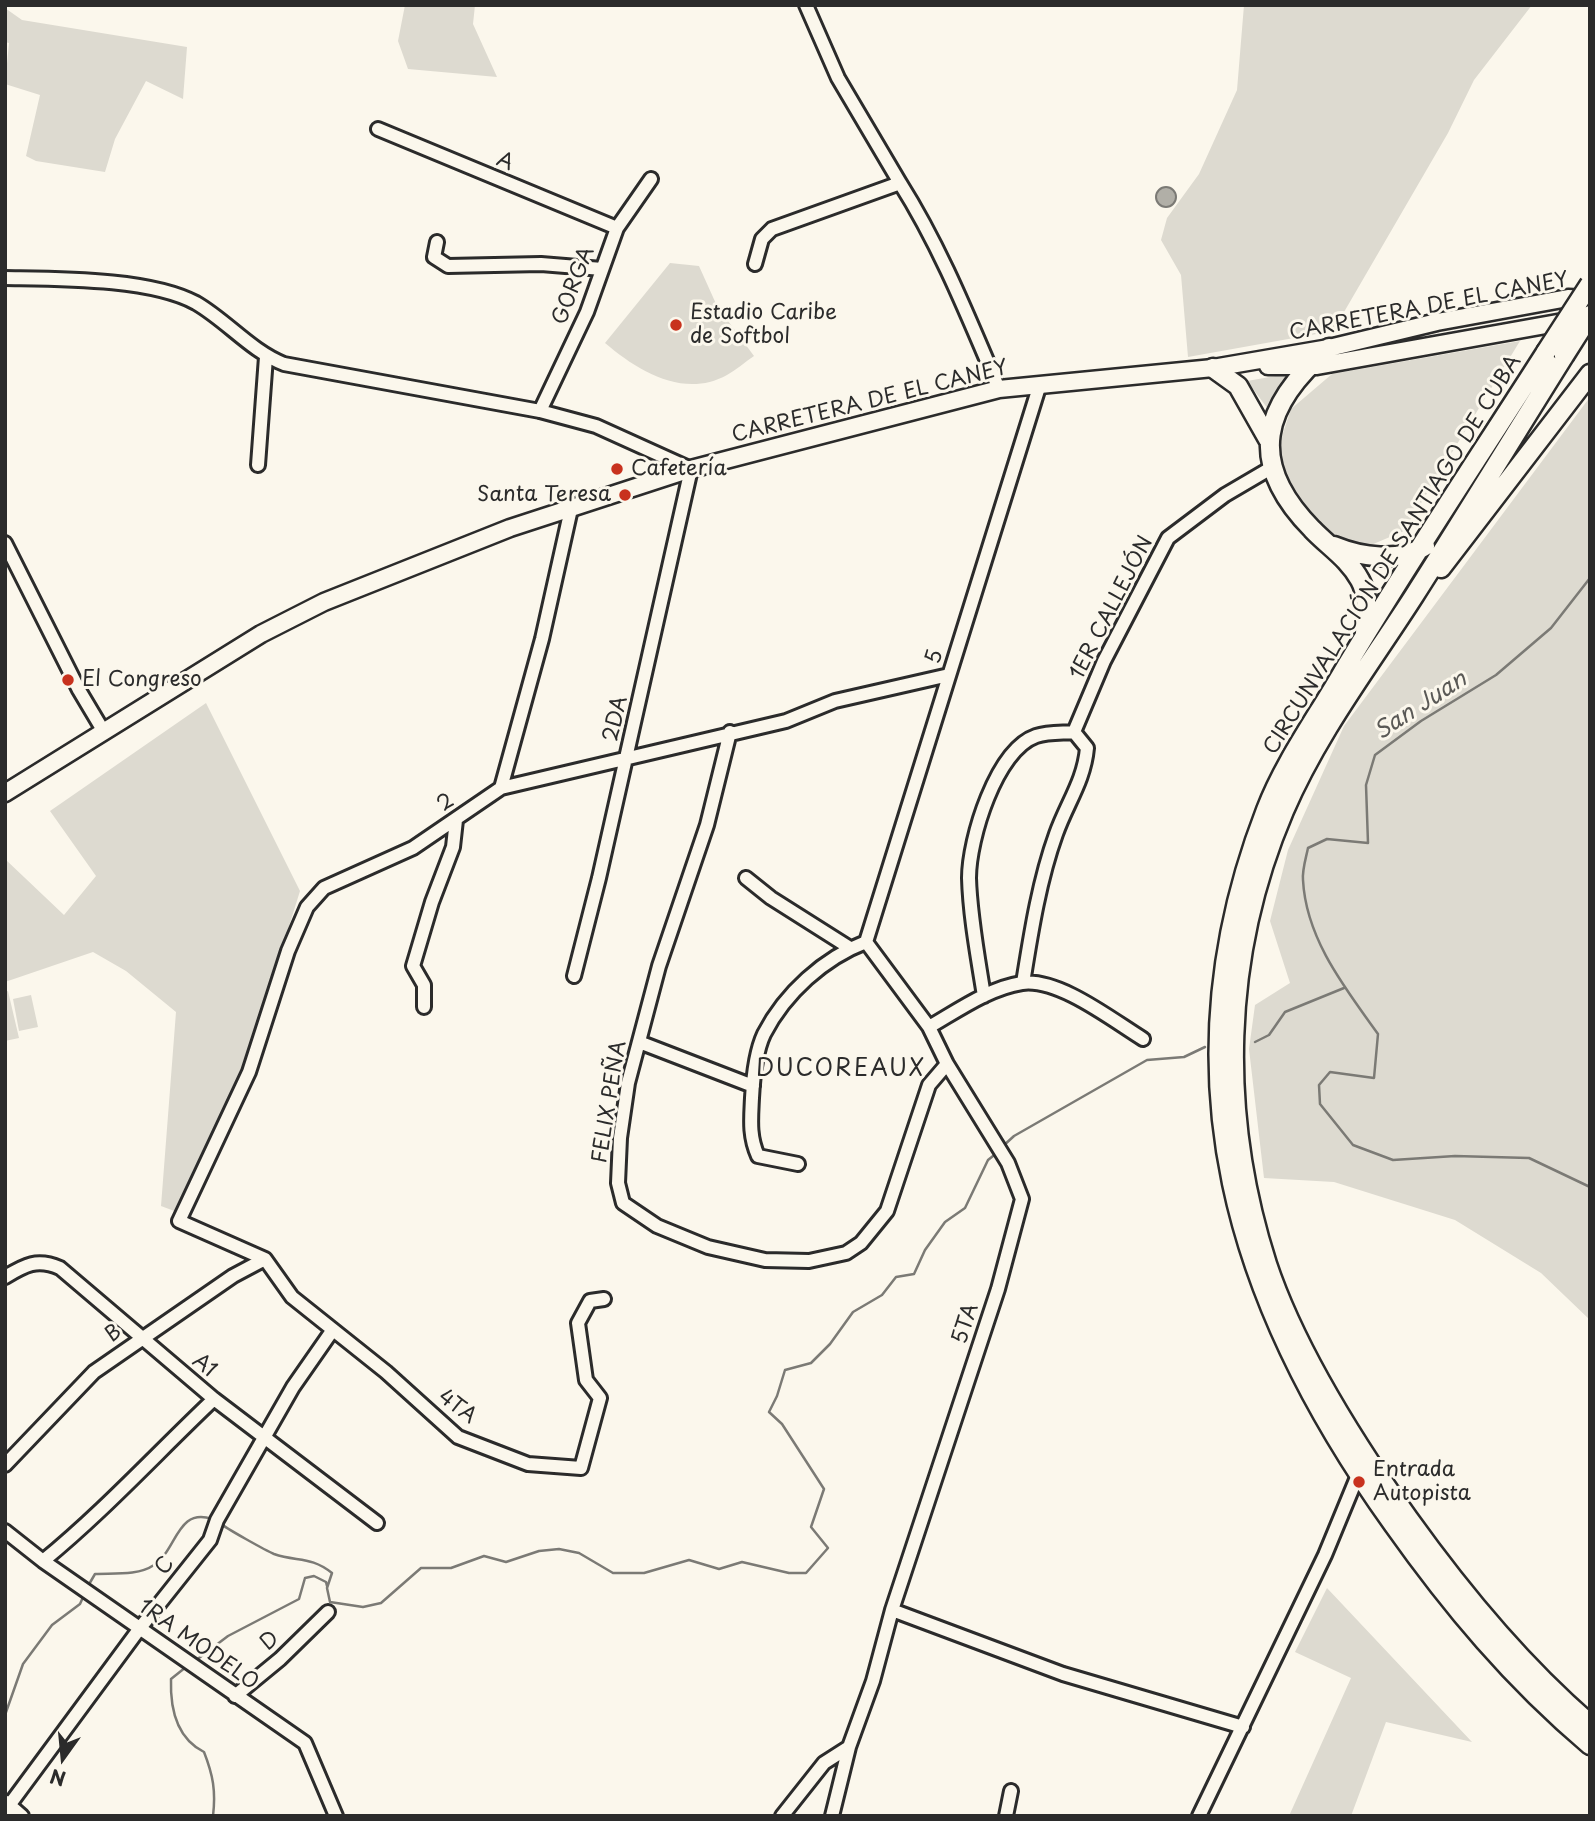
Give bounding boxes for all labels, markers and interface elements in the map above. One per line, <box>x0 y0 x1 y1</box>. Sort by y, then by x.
street label: A <box>493 147 517 177</box>
street label: GORGA <box>548 243 600 329</box>
street label: CARRETERA DE EL CANEY <box>1287 268 1571 346</box>
place label: Estadio Caribe de Softbol <box>690 300 837 350</box>
marker: Estadio Caribe de Softbol <box>668 317 684 333</box>
street label: CIRCUNVALACIÓN DE SANTIAGO DE CUBA <box>1259 351 1527 759</box>
street label: CARRETERA DE EL CANEY <box>729 355 1011 449</box>
place label: Cafetería <box>631 456 727 482</box>
marker: Cafetería <box>609 461 625 477</box>
place label: Santa Teresa <box>477 482 611 508</box>
marker: Santa Teresa <box>617 487 633 503</box>
street label: 1ER CALLEJÓN <box>1065 532 1159 684</box>
street label: 5 <box>921 647 949 667</box>
water label: San Juan <box>1370 666 1472 746</box>
place label: El Congreso <box>82 667 202 693</box>
marker: El Congreso <box>60 672 76 688</box>
street label: 2DA <box>599 694 633 744</box>
street label: 2 <box>433 788 459 818</box>
street label: FELIX PEÑA <box>588 1039 632 1165</box>
district label: DUCOREAUX <box>759 1056 923 1084</box>
street label: 5TA <box>948 1301 984 1347</box>
street label: B <box>101 1320 127 1348</box>
street label: A1 <box>187 1349 221 1383</box>
street label: 4TA <box>433 1384 481 1430</box>
place label: Entrada Autopista <box>1373 1457 1471 1507</box>
marker: Entrada Autopista <box>1351 1474 1367 1490</box>
street label: C <box>150 1552 180 1580</box>
street label: 1RA MODELO <box>133 1594 263 1696</box>
street label: D <box>255 1626 285 1656</box>
north arrow <box>28 1723 98 1793</box>
text: N <box>47 1763 68 1794</box>

